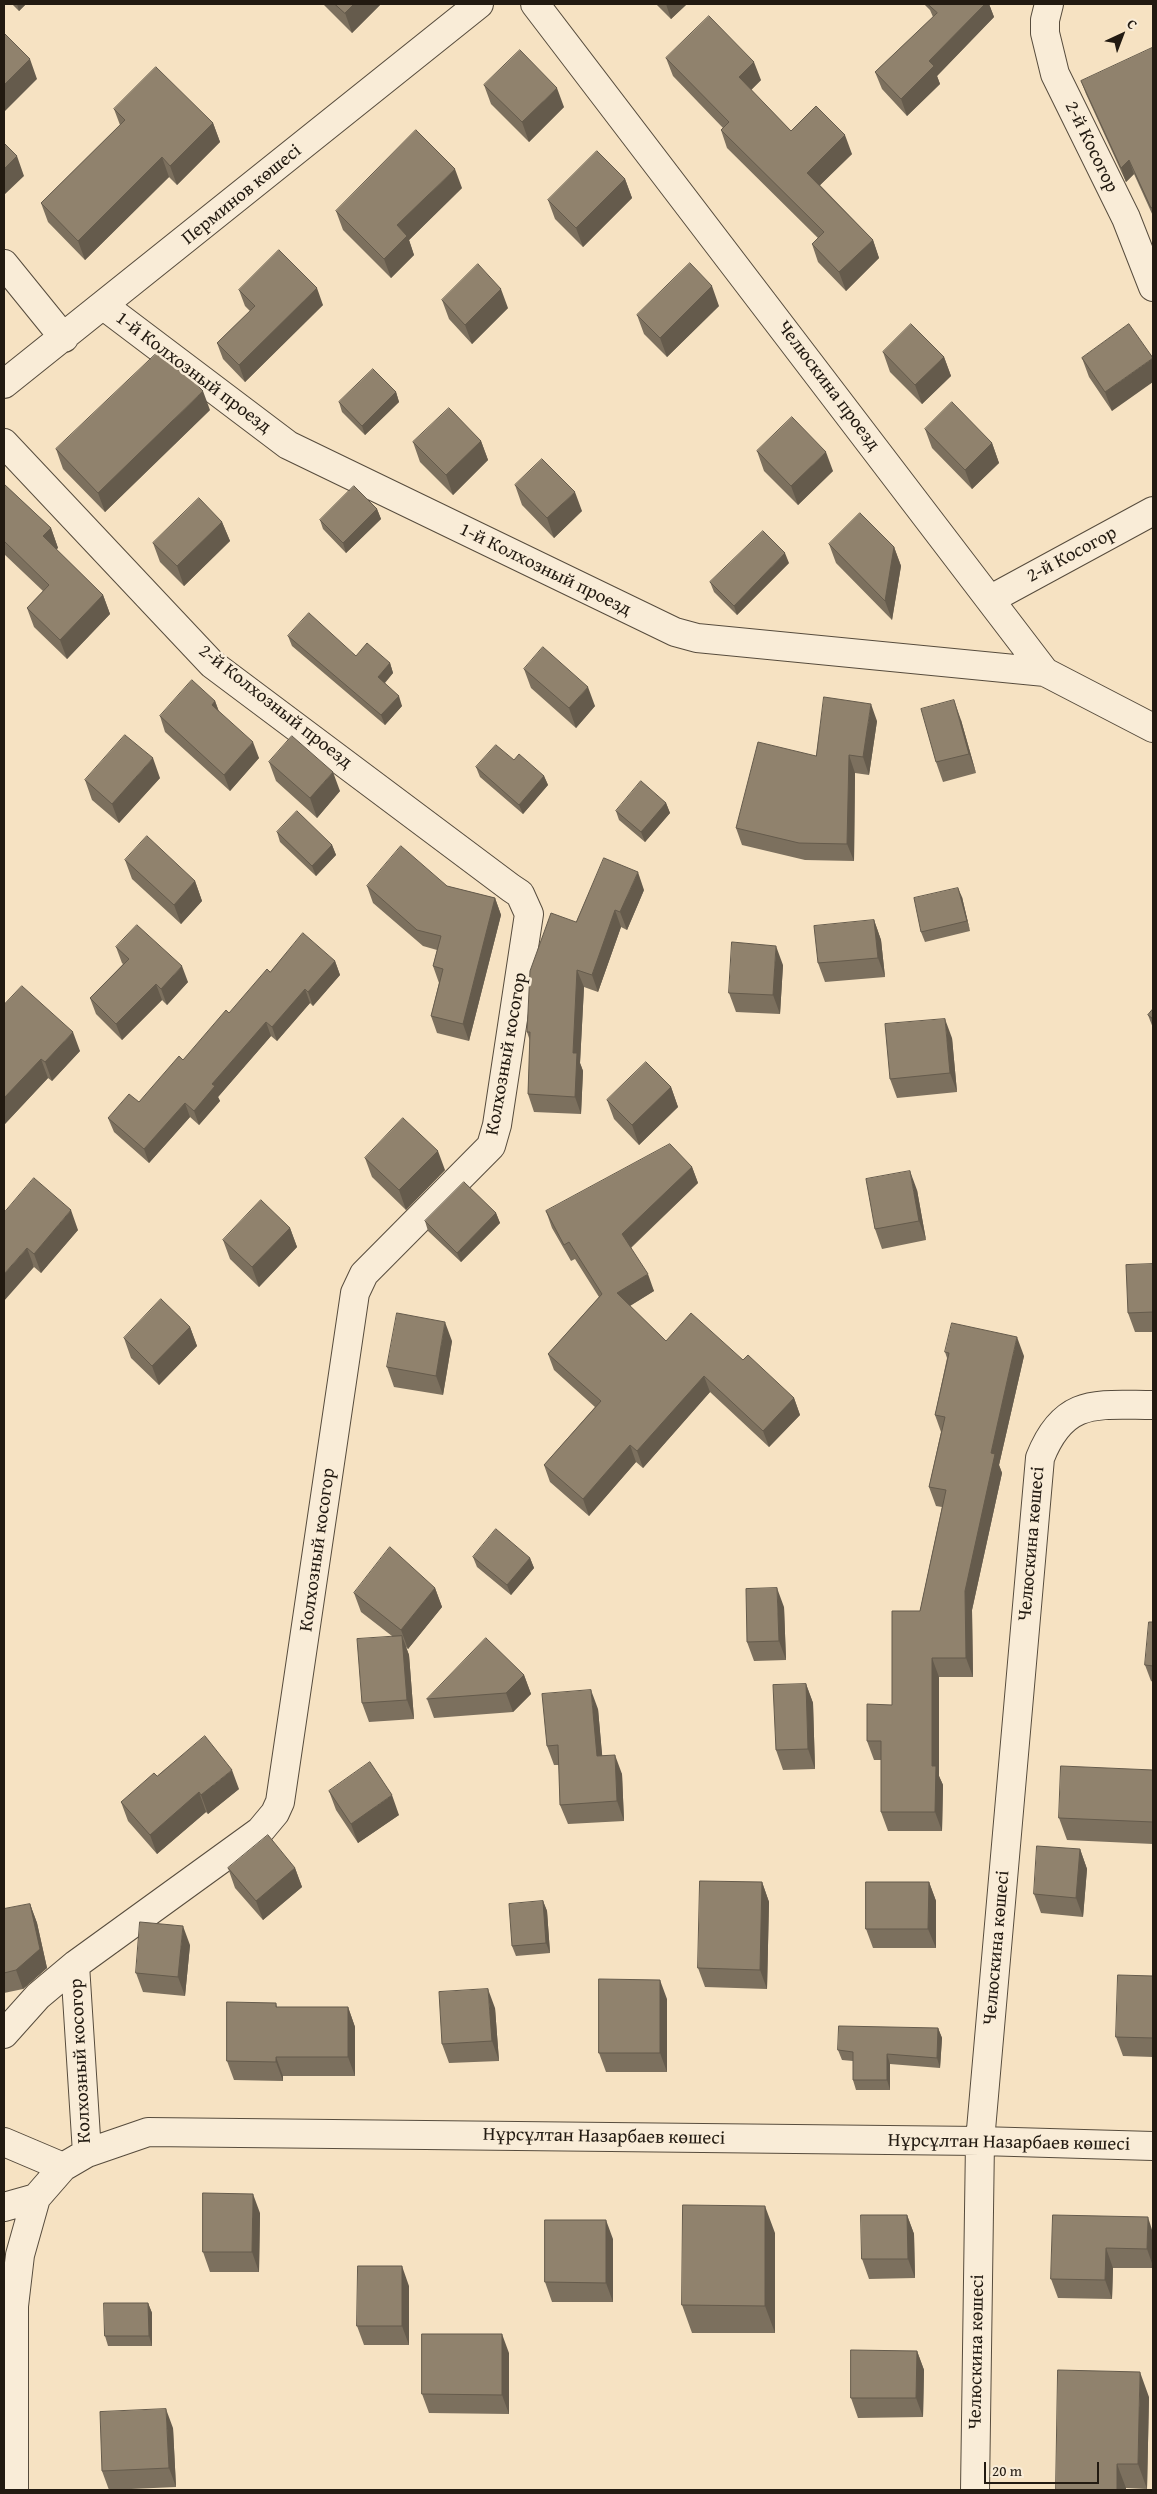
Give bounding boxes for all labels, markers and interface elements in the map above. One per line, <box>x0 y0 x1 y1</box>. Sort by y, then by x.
north arrow <box>1097 10 1147 60</box>
text: С <box>1123 14 1142 34</box>
street label: 2-й Косогор <box>1059 98 1123 196</box>
street label: Перминов көшесі <box>178 140 306 250</box>
street label: 1-й Колхозный проезд <box>111 307 275 439</box>
street label: Челюскина проезд <box>772 317 884 455</box>
street label: 1-й Колхозный проезд <box>455 518 635 622</box>
street label: 2-й Косогор <box>1023 522 1121 588</box>
street label: 2-й Колхозный проезд <box>194 640 356 774</box>
street label: Колхозный косогор <box>481 971 533 1137</box>
street label: Челюскина көшесі <box>1014 1466 1050 1622</box>
street label: Колхозный косогор <box>295 1467 341 1633</box>
street label: Челюскина көшесі <box>979 1870 1015 2026</box>
street label: Колхозный косогор <box>65 1978 97 2144</box>
street label: Нұрсұлтан Назарбаев көшесі <box>483 2123 725 2151</box>
street label: Нұрсұлтан Назарбаев көшесі <box>888 2129 1130 2157</box>
street label: Челюскина көшесі <box>964 2274 990 2430</box>
scale bar <box>987 2452 1102 2484</box>
text: 20 m <box>992 2460 1022 2481</box>

